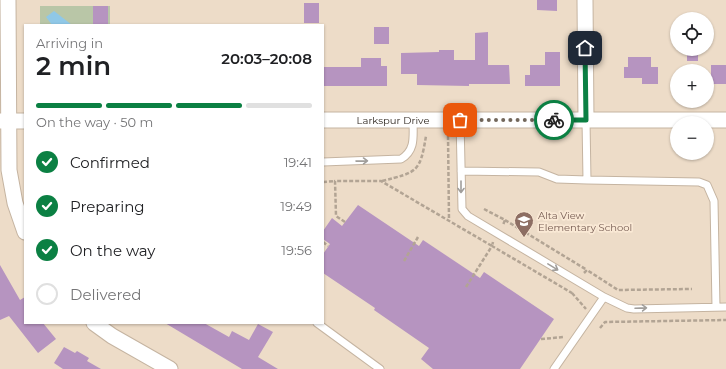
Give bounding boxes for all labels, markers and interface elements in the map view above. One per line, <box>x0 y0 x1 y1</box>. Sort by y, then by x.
map controls <box>670 12 714 160</box>
button: locate <box>670 12 714 56</box>
pin <box>568 31 602 65</box>
text: Arriving in <box>36 35 103 51</box>
icon: home <box>574 37 596 59</box>
text: 20:03–20:08 <box>221 49 312 68</box>
text: 2 min <box>36 50 111 82</box>
button: + <box>670 64 714 108</box>
courier <box>534 100 574 140</box>
pin <box>443 103 477 137</box>
icon: bag <box>449 109 471 131</box>
icon: bike <box>543 109 565 131</box>
text: On the way · 50 m <box>36 114 153 130</box>
street label: Larkspur Drive <box>357 114 429 127</box>
button: − <box>670 116 714 160</box>
icon: check <box>36 151 58 173</box>
text: Confirmed <box>70 153 150 172</box>
text: 19:41 <box>284 154 312 170</box>
one-way arrow <box>355 157 368 165</box>
one-way arrow <box>457 180 465 193</box>
icon: check <box>36 195 58 217</box>
text: Preparing <box>70 197 145 216</box>
text: 19:49 <box>280 198 312 214</box>
place label: Alta View Elementary School <box>538 209 632 234</box>
school or university icon: Alta View Elementary School <box>513 210 535 238</box>
icon: check <box>36 239 58 261</box>
text: On the way <box>70 241 155 260</box>
text: 19:56 <box>281 242 312 258</box>
one-way arrow <box>547 263 559 271</box>
text: Delivered <box>70 285 142 304</box>
one-way arrow <box>634 305 647 312</box>

